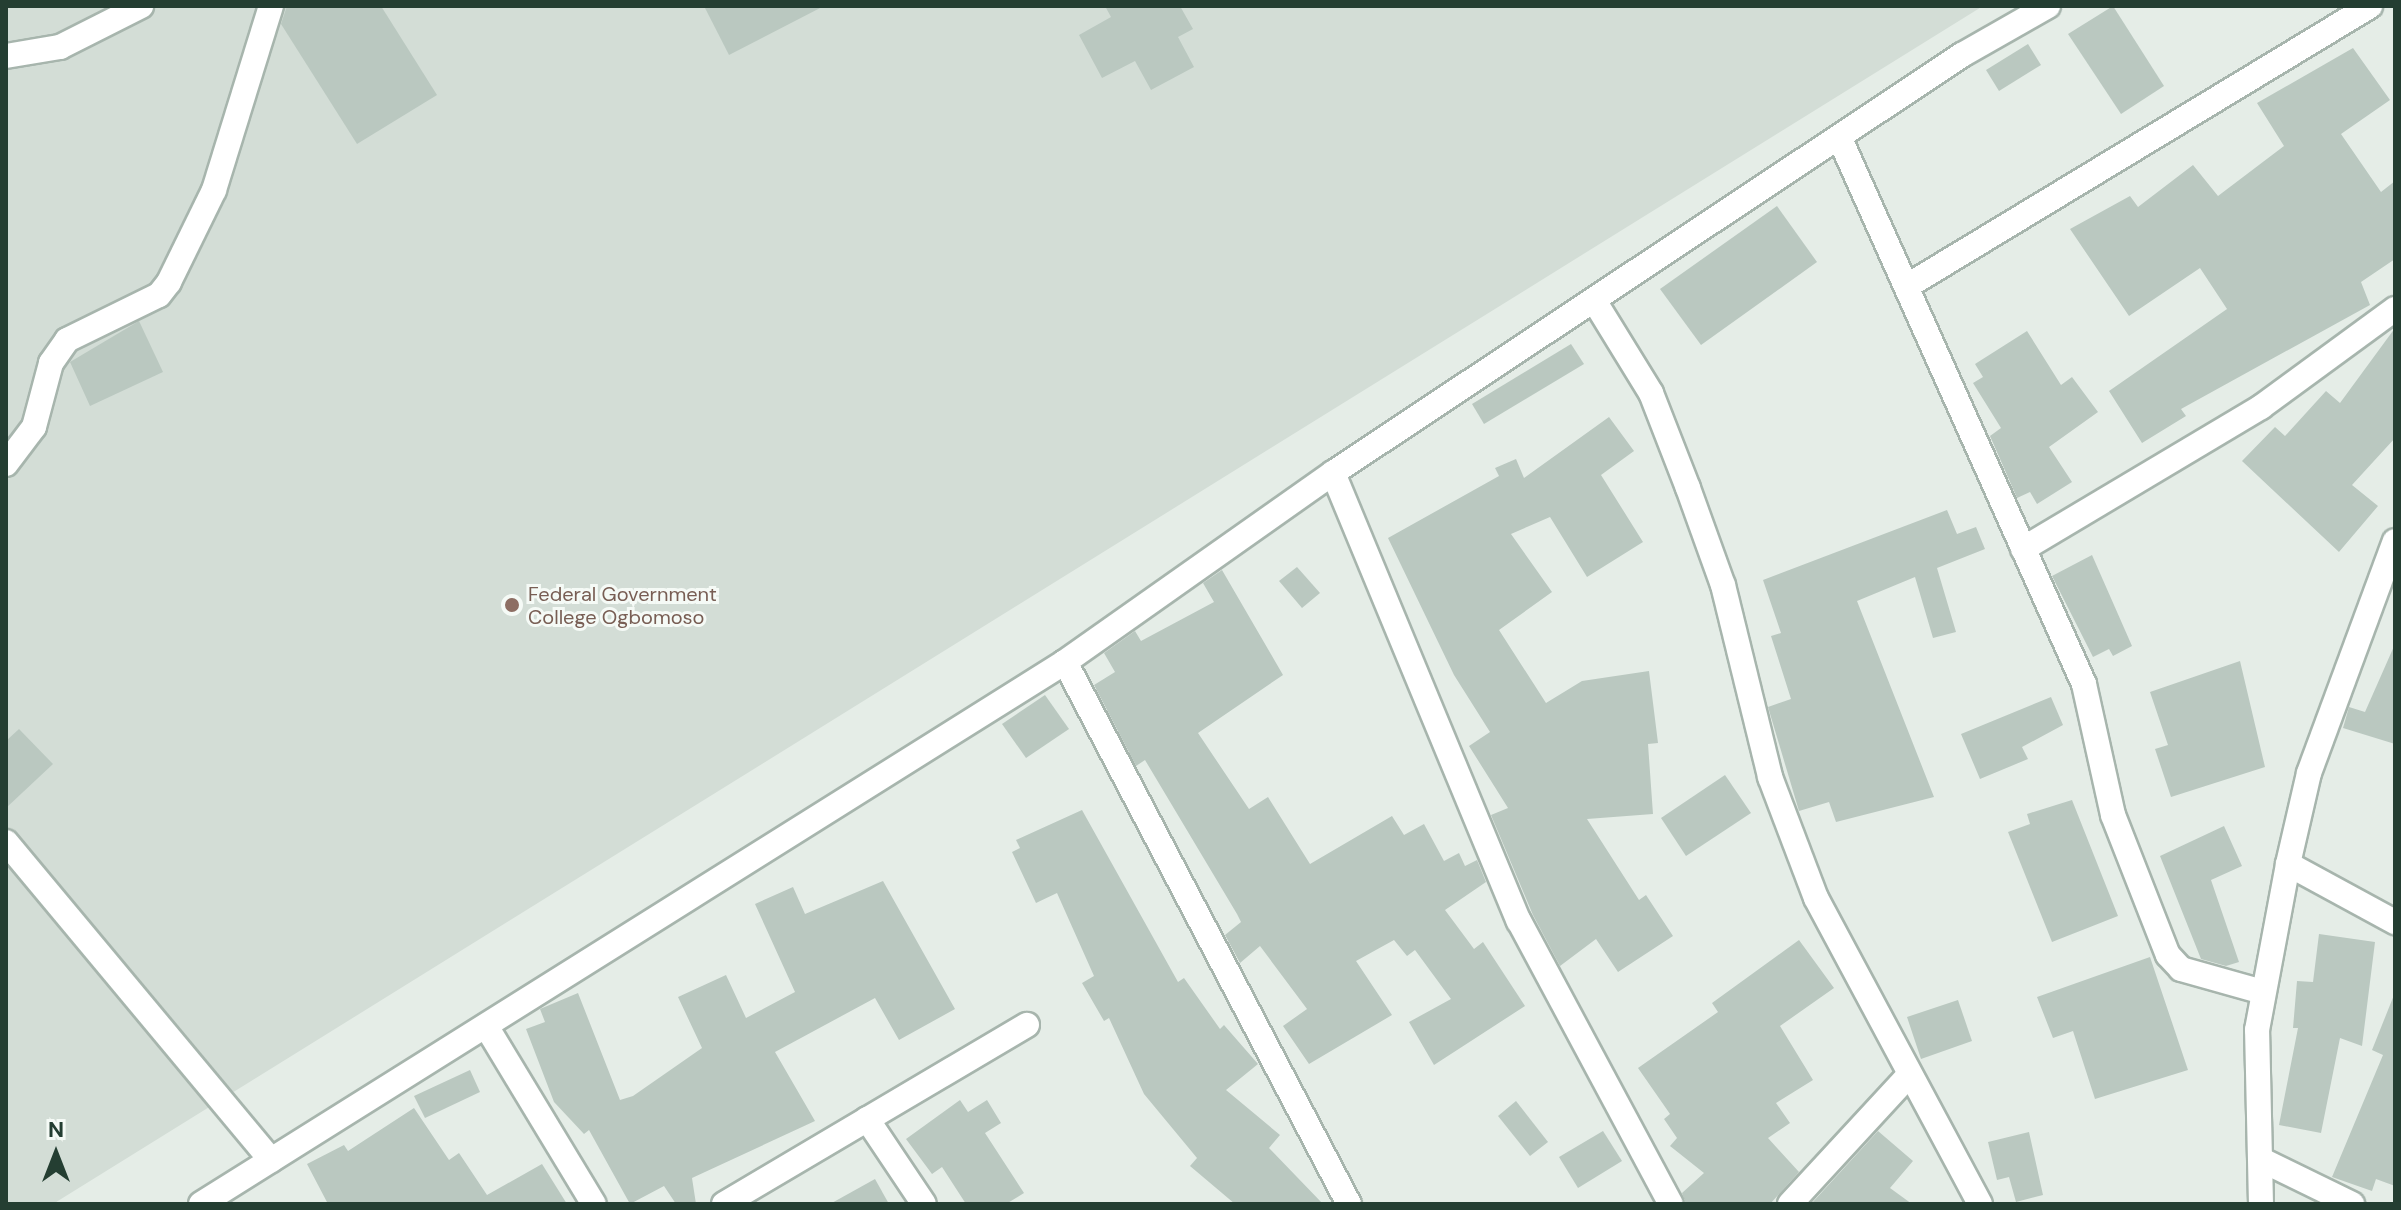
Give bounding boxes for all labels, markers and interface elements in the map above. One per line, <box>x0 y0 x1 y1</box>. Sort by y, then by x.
place label: Federal Government College Ogbomoso <box>528 582 717 629</box>
marker: Federal Government College Ogbomoso <box>503 596 521 614</box>
north arrow <box>16 1114 96 1194</box>
text: N <box>48 1115 64 1144</box>

